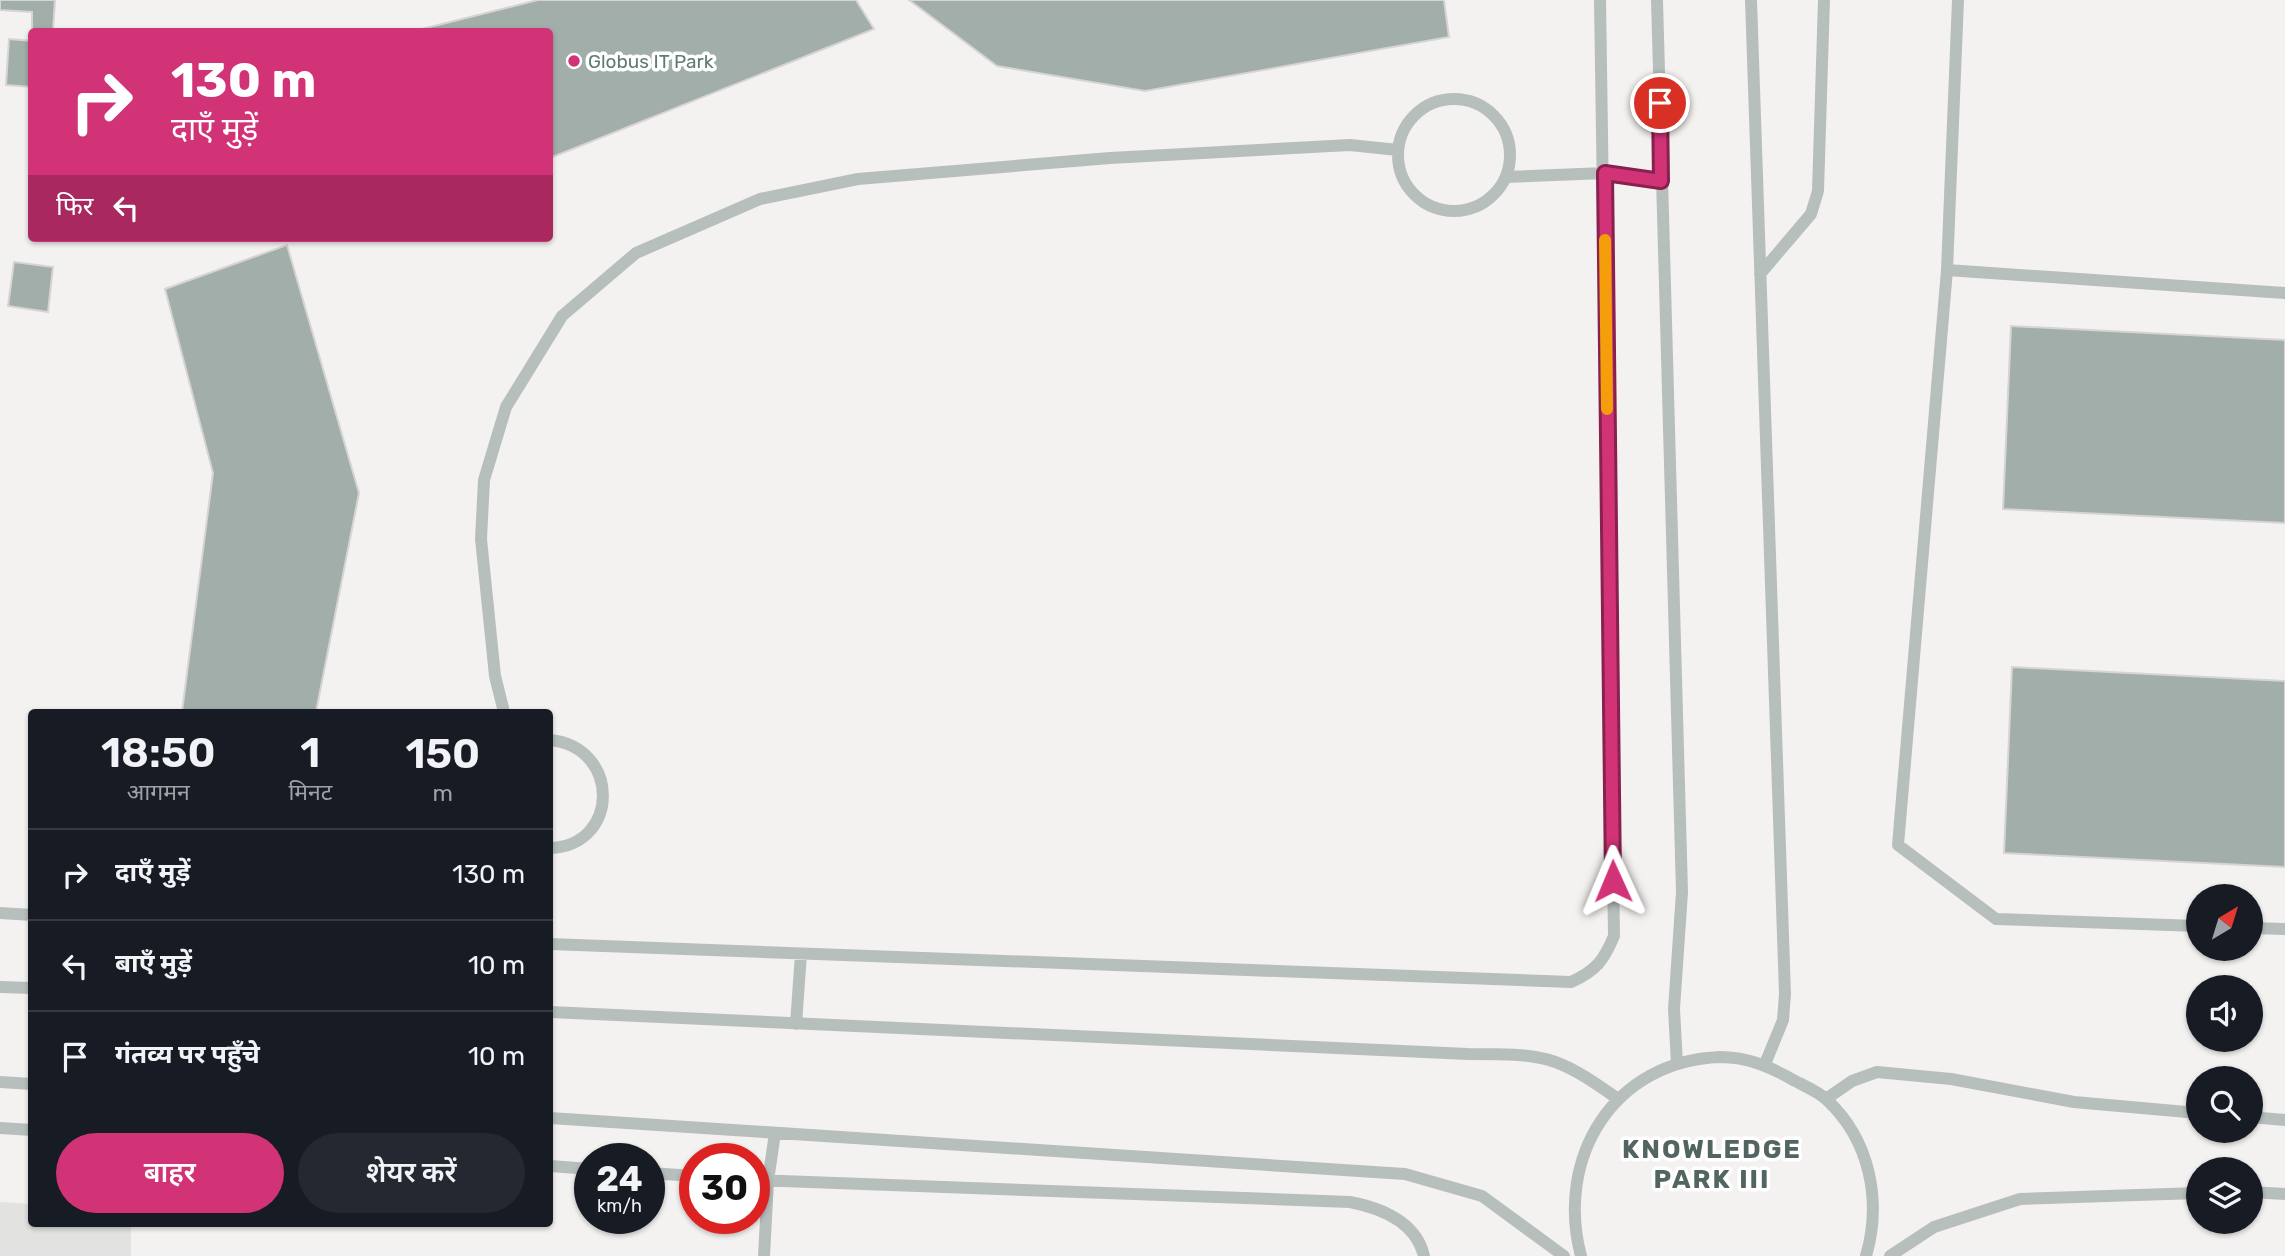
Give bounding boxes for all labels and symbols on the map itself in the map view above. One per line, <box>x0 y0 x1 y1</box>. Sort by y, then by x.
place label: Globus IT Park <box>588 50 714 73</box>
marker: Globus IT Park <box>566 53 582 69</box>
pin <box>1630 73 1690 133</box>
position arrow <box>1576 844 1650 918</box>
north arrow <box>2186 884 2263 961</box>
district label: KNOWLEDGE PARK III <box>1622 1134 1802 1195</box>
speed limit sign: 30 <box>679 1143 770 1234</box>

